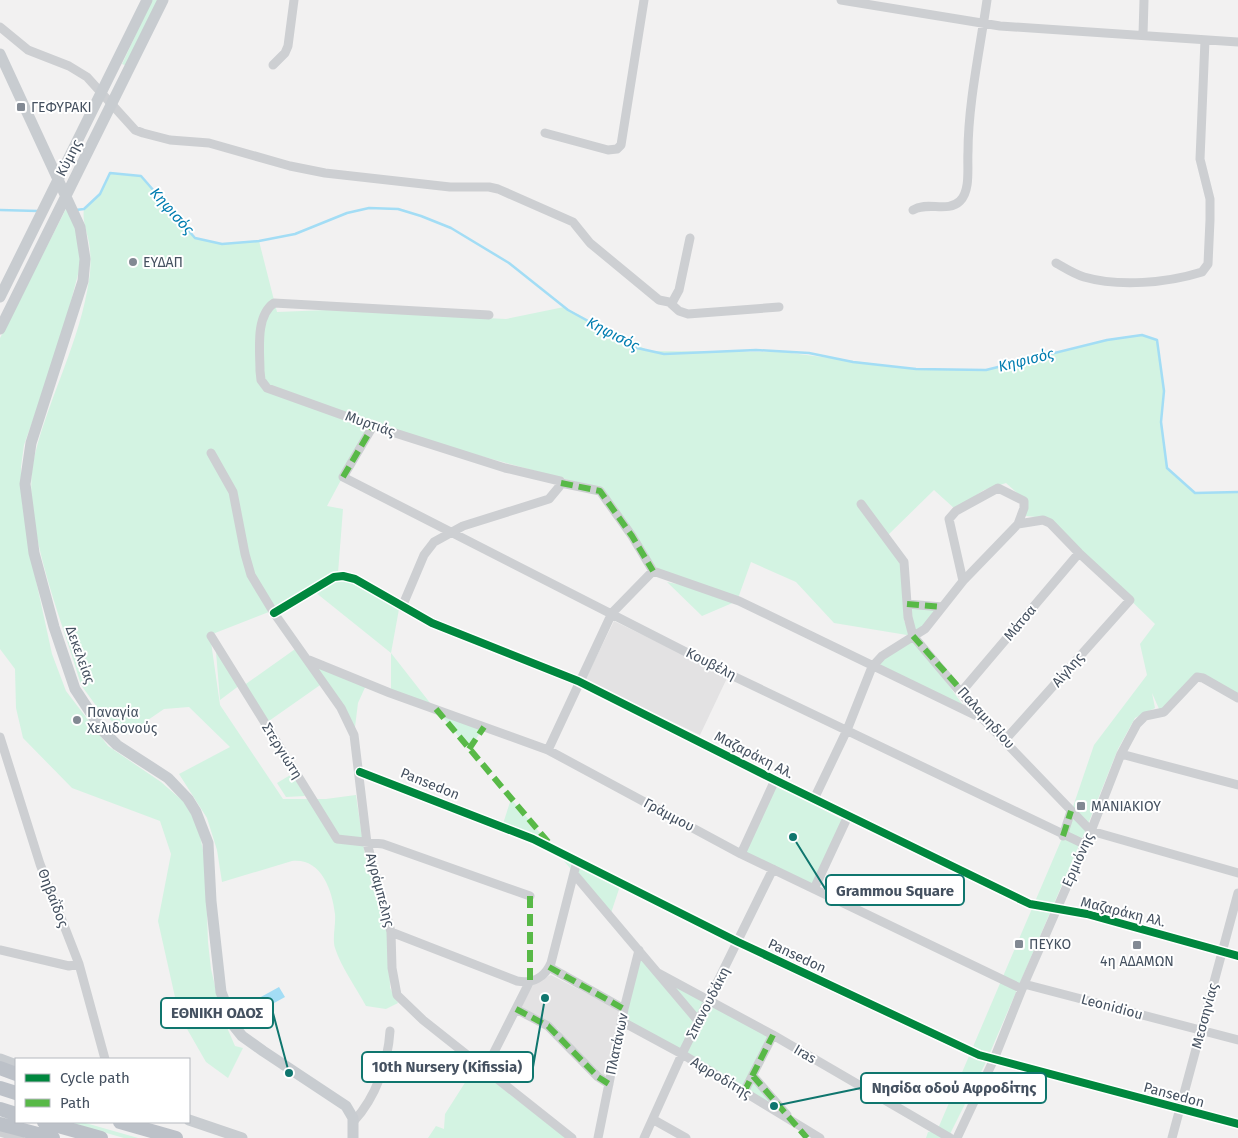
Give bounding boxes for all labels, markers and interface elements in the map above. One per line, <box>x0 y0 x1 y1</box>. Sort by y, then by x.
place label: ΓΕΦΥΡΑΚΙ <box>31 99 92 116</box>
marker: ΓΕΦΥΡΑΚΙ <box>15 101 27 113</box>
street label: Κύμης <box>53 136 86 179</box>
water label: Κηφισός <box>146 184 198 239</box>
place label: ΕΥΔΑΠ <box>143 254 183 271</box>
marker: ΕΥΔΑΠ <box>127 256 139 268</box>
water label: Κηφισός <box>584 313 643 355</box>
water label: Κηφισός <box>996 344 1057 376</box>
street label: Μυρτιάς <box>343 408 398 441</box>
street label: Μάτσα <box>1000 602 1040 644</box>
street label: Δεκελείας <box>62 624 99 687</box>
street label: Κουβέλη <box>683 644 739 684</box>
street label: Αίγλης <box>1048 649 1088 691</box>
street label: Παλαμηδίου <box>954 684 1018 752</box>
place label: Παναγία Χελιδονούς <box>87 704 158 737</box>
marker: Παναγία Χελιδονούς <box>71 714 83 726</box>
street label: Στεργιώτη <box>258 720 306 782</box>
street label: Μαζαράκη Αλ. <box>712 728 796 782</box>
street label: Pansedon <box>398 764 462 804</box>
street label: Γράμμου <box>641 795 697 835</box>
place label: ΜΑΝΙΑΚΙΟΥ <box>1091 798 1161 815</box>
marker: ΜΑΝΙΑΚΙΟΥ <box>1075 800 1087 812</box>
street label: Ερμιόνης <box>1059 830 1098 890</box>
street label: Αγράμπελης <box>362 851 398 929</box>
street label: Θηβαΐδος <box>34 866 73 930</box>
callout: Grammou Square <box>826 875 964 905</box>
text: Grammou Square <box>836 882 954 900</box>
street label: Μαζαράκη Αλ. <box>1079 893 1167 931</box>
street label: Pansedon <box>765 935 829 977</box>
place label: ΠΕΥΚΟ <box>1029 936 1071 953</box>
marker: ΠΕΥΚΟ <box>1013 938 1025 950</box>
marker: 4η ΑΔΑΜΩΝ <box>1131 939 1143 951</box>
place label: 4η ΑΔΑΜΩΝ <box>1100 953 1174 970</box>
street label: Σπανουδάκη <box>683 964 733 1042</box>
street label: Μεσσηνίας <box>1188 981 1222 1051</box>
street label: Leonidiou <box>1079 991 1145 1023</box>
callout: ΕΘΝΙΚΗ ΟΔΟΣ <box>161 998 273 1028</box>
text: ΕΘΝΙΚΗ ΟΔΟΣ <box>171 1004 263 1022</box>
street label: Πλατάνων <box>602 1011 632 1076</box>
street label: Iras <box>791 1041 820 1067</box>
callout: 10th Nursery (Kifissia) <box>362 1052 533 1082</box>
street label: Αφροδίτης <box>688 1053 755 1103</box>
legend <box>15 1058 190 1123</box>
text: 10th Nursery (Kifissia) <box>372 1058 522 1076</box>
text: Cycle path <box>60 1069 130 1087</box>
callout: Νησίδα οδού Αφροδίτης <box>861 1073 1046 1103</box>
text: Νησίδα οδού Αφροδίτης <box>872 1079 1037 1097</box>
street label: Pansedon <box>1142 1079 1206 1111</box>
text: Path <box>60 1094 90 1112</box>

